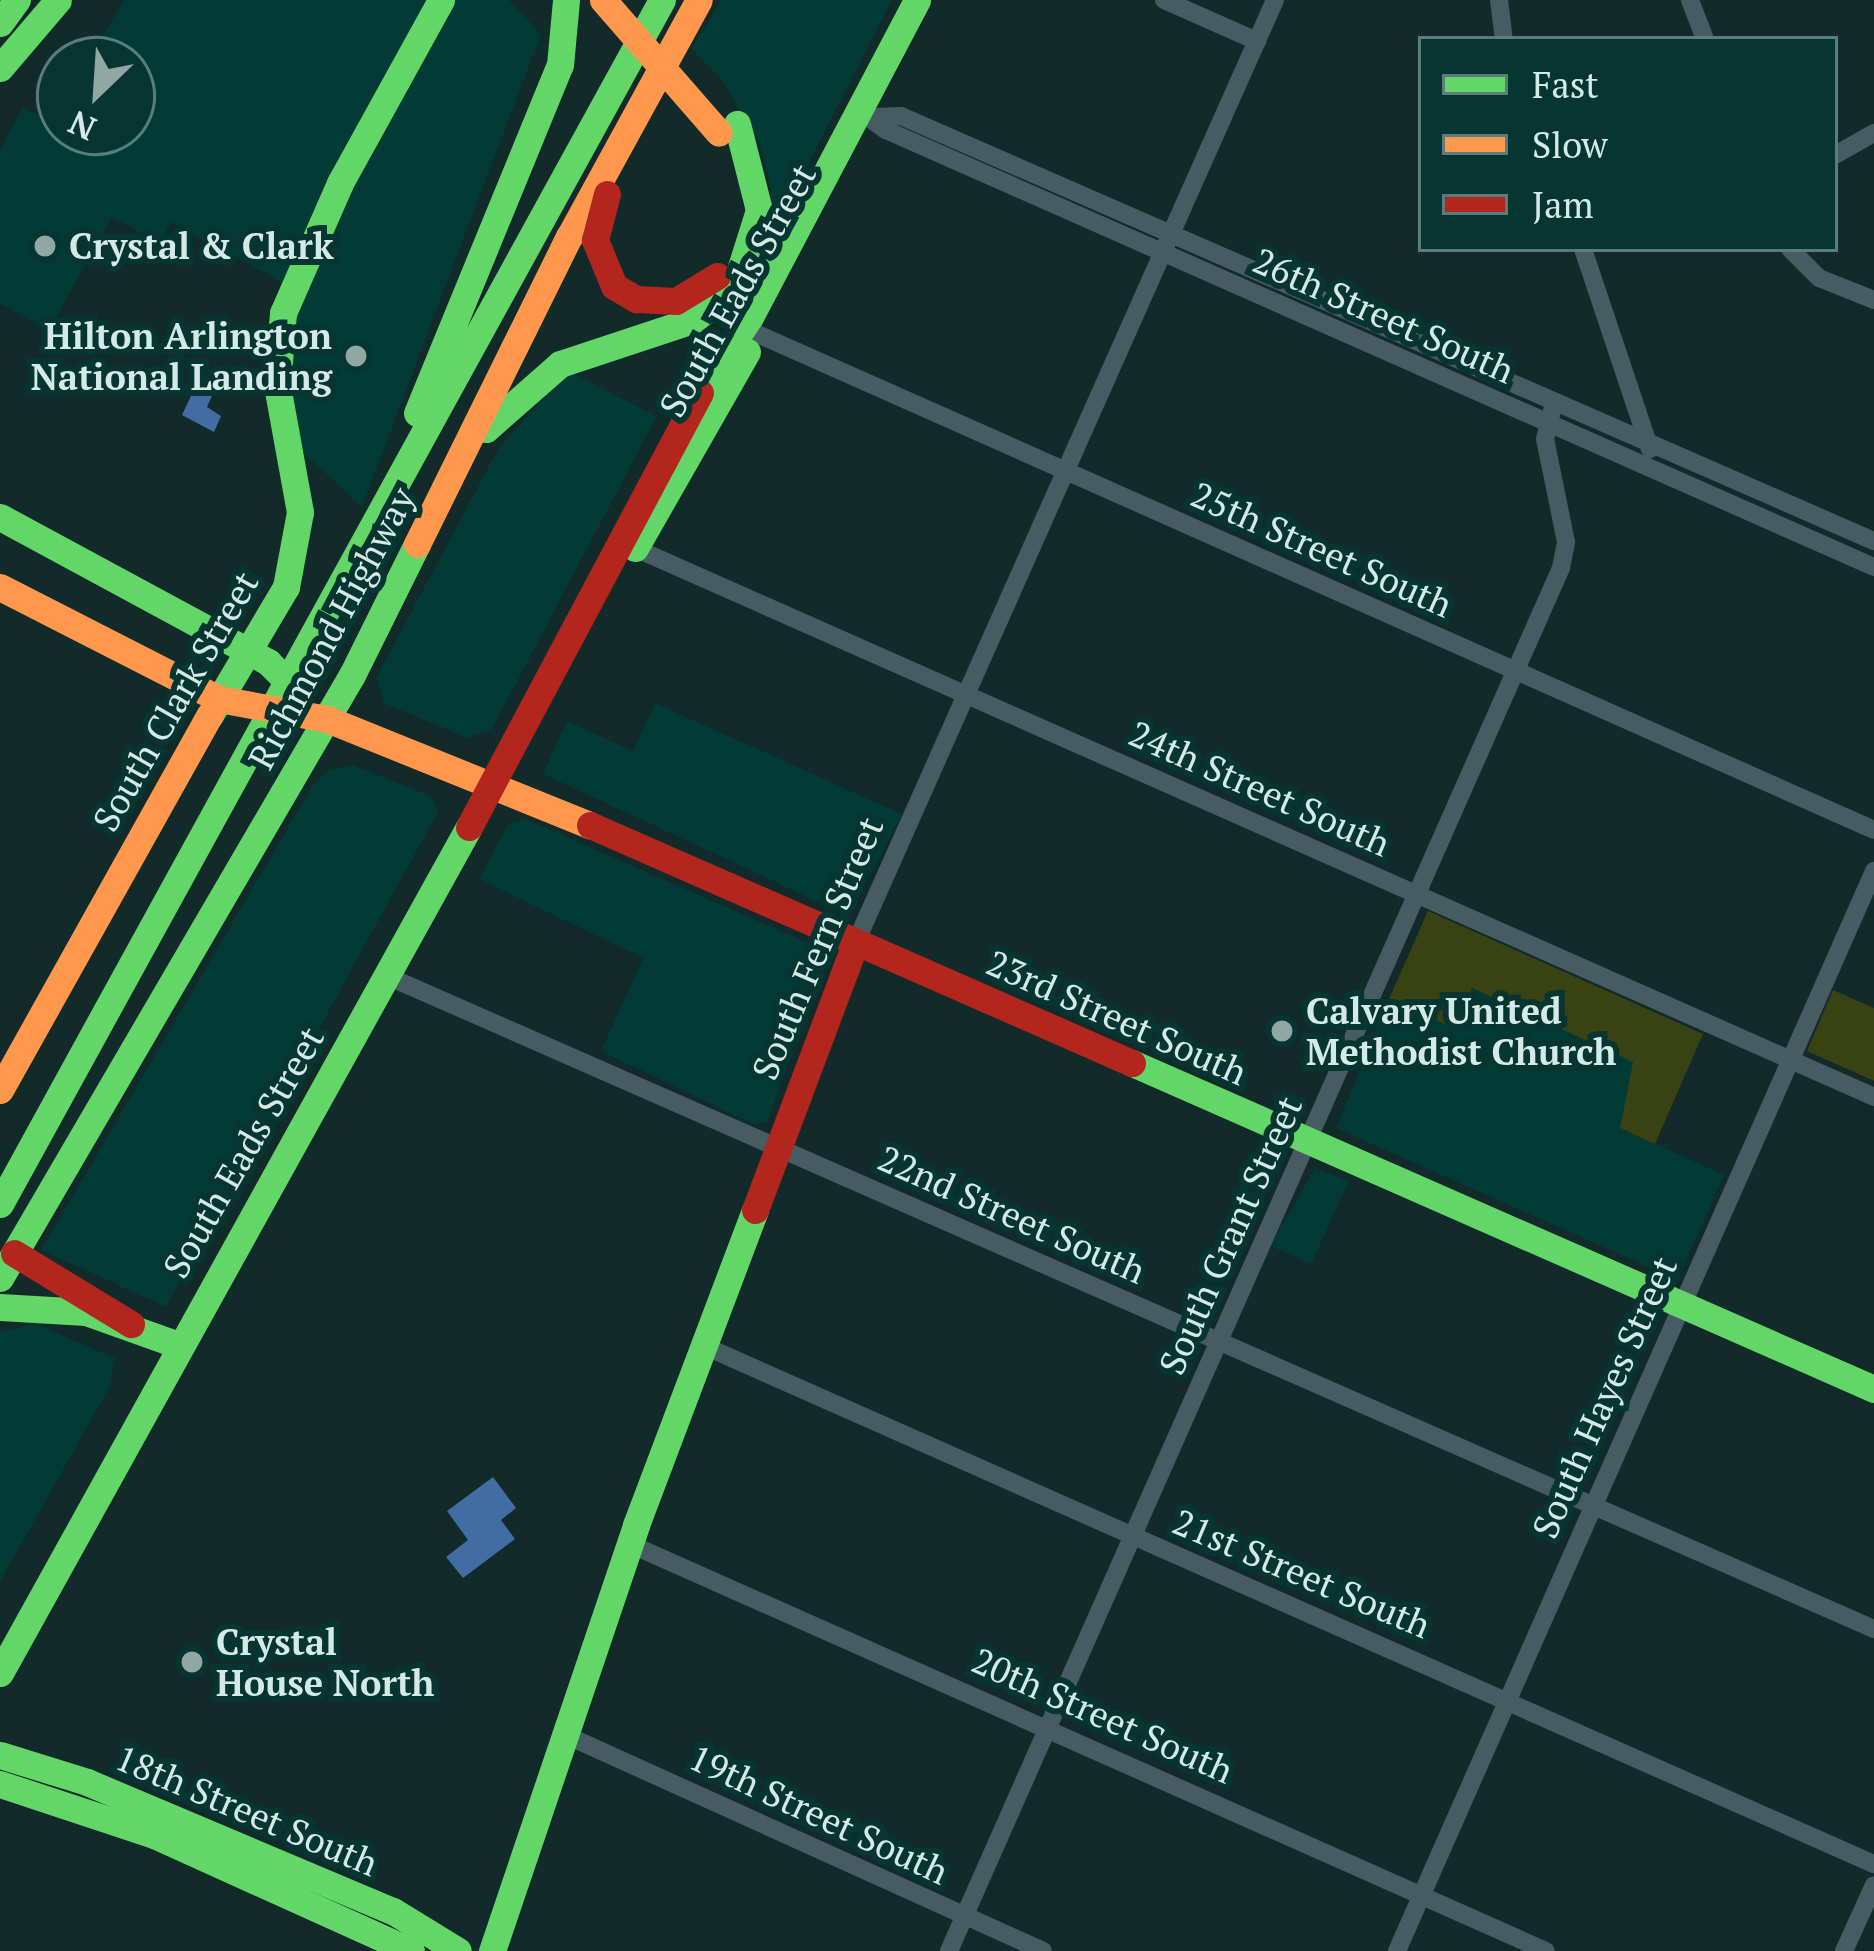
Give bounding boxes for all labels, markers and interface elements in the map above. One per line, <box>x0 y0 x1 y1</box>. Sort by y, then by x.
north arrow <box>36 36 156 156</box>
legend <box>1418 36 1838 252</box>
text: Fast <box>1532 61 1599 108</box>
text: N <box>61 102 102 151</box>
text: Slow <box>1532 121 1608 168</box>
street label: South Eads Street <box>650 156 824 424</box>
text: Jam <box>1532 181 1594 228</box>
place label: Crystal & Clark <box>69 224 334 268</box>
marker: Crystal & Clark <box>32 233 58 259</box>
street label: 26th Street South <box>1247 238 1521 392</box>
place label: Hilton Arlington National Landing <box>31 313 332 398</box>
marker: Hilton Arlington National Landing <box>343 343 369 369</box>
street label: 25th Street South <box>1185 472 1459 626</box>
street label: Richmond Highway <box>239 480 423 776</box>
street label: South Clark Street <box>83 564 267 838</box>
street label: 24th Street South <box>1123 711 1397 865</box>
street label: South Fern Street <box>742 810 892 1086</box>
street label: 23rd Street South <box>980 940 1254 1094</box>
place label: Calvary United Methodist Church <box>1306 988 1616 1073</box>
marker: Calvary United Methodist Church <box>1269 1018 1295 1044</box>
street label: South Eads Street <box>154 1019 332 1285</box>
street label: South Grant Street <box>1149 1089 1311 1381</box>
street label: 22nd Street South <box>872 1136 1152 1292</box>
street label: South Hayes Street <box>1523 1250 1685 1544</box>
street label: 21st Street South <box>1167 1499 1437 1647</box>
place label: Crystal House North <box>216 1619 434 1704</box>
street label: 20th Street South <box>966 1638 1240 1792</box>
marker: Crystal House North <box>179 1649 205 1675</box>
street label: 18th Street South <box>109 1735 385 1885</box>
street label: 19th Street South <box>683 1735 955 1893</box>

